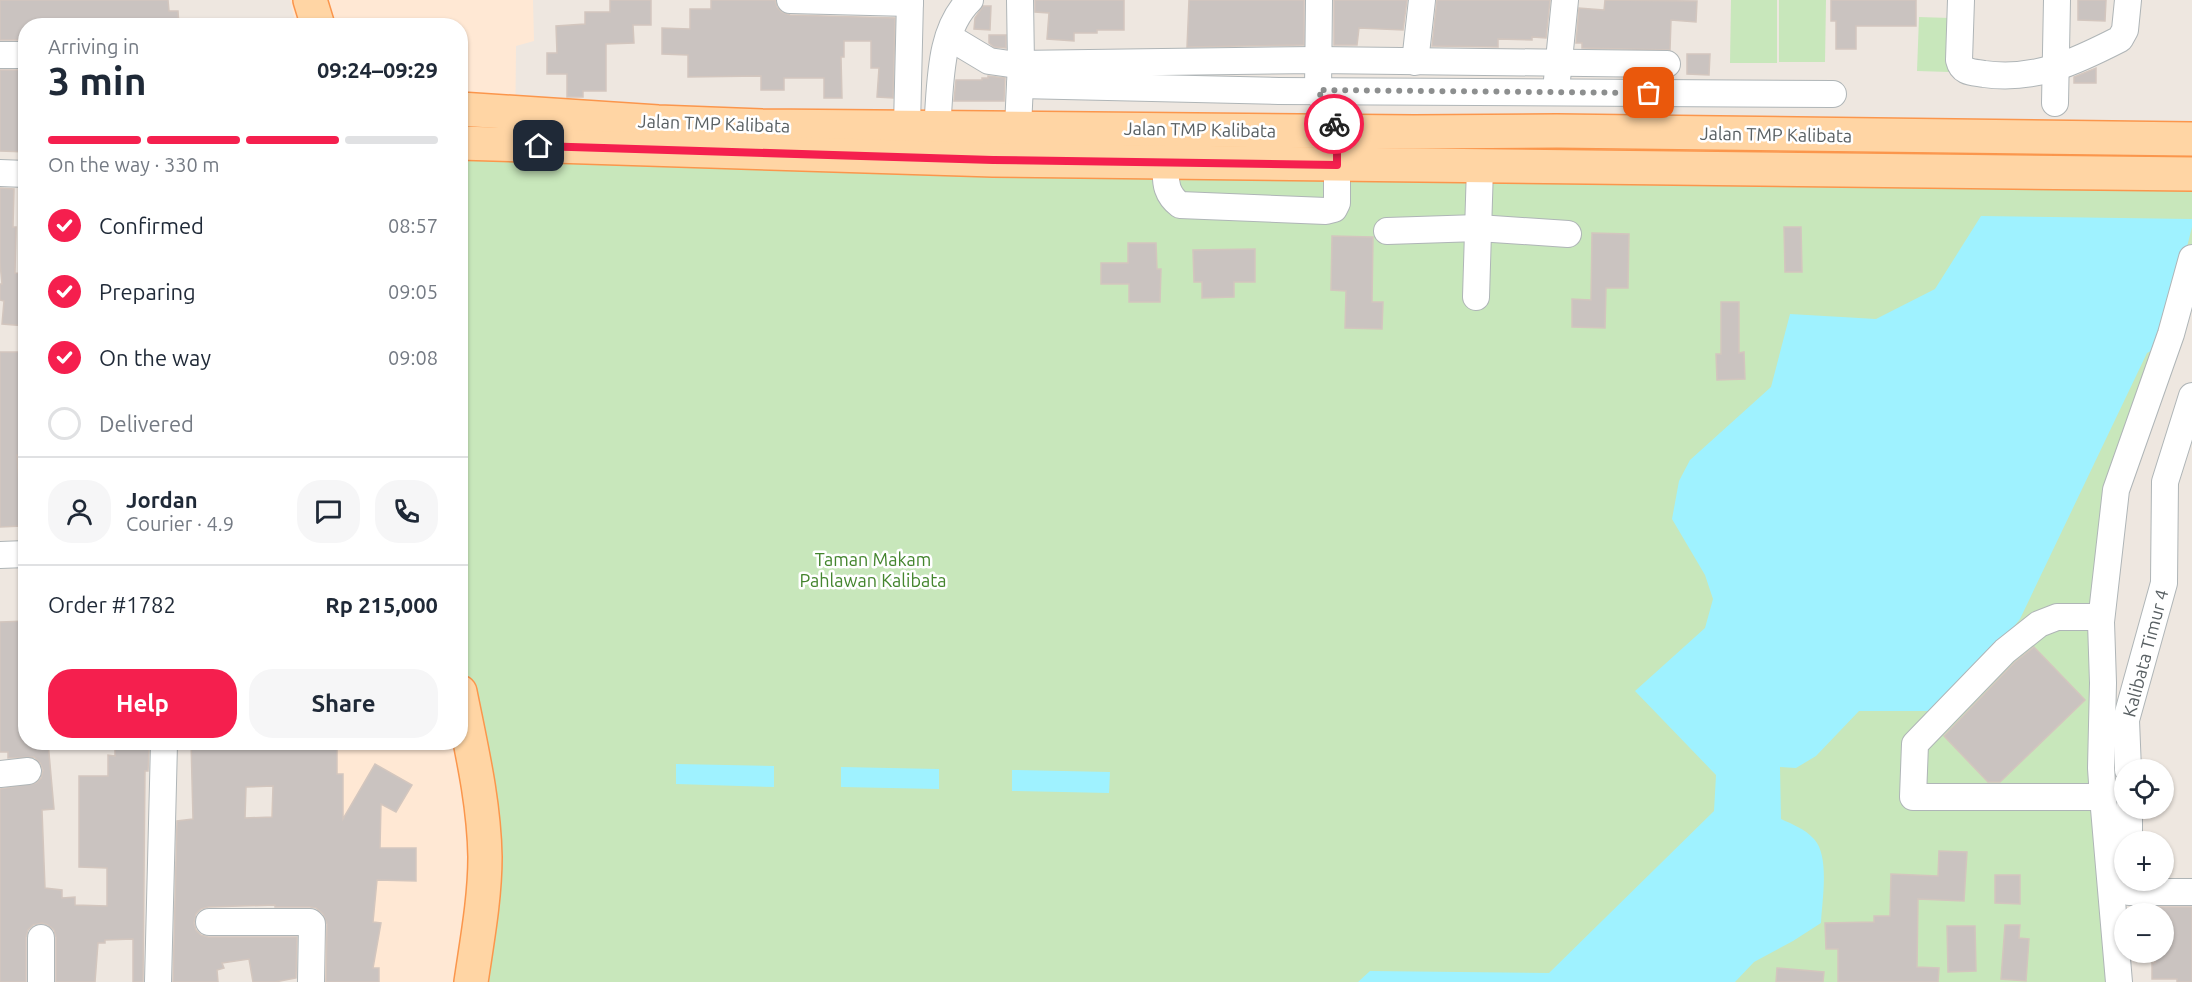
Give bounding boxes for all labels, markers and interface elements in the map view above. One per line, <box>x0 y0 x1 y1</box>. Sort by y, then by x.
text: Arriving in <box>48 35 139 58</box>
text: 09:24–09:29 <box>317 57 438 82</box>
text: 3 min <box>48 59 147 102</box>
pin <box>1623 67 1674 118</box>
icon: bag <box>1632 76 1665 109</box>
courier <box>1304 94 1364 154</box>
icon: bike <box>1318 108 1351 141</box>
street label: Jalan TMP Kalibata <box>637 110 791 136</box>
street label: Jalan TMP Kalibata <box>1124 118 1276 140</box>
pin <box>513 120 564 171</box>
street label: Jalan TMP Kalibata <box>1700 123 1852 145</box>
icon: home <box>522 129 555 162</box>
text: On the way · 330 m <box>48 153 220 176</box>
icon: check <box>48 209 81 242</box>
text: Confirmed <box>99 213 204 238</box>
text: 08:57 <box>388 214 438 237</box>
icon: check <box>48 275 81 308</box>
text: Preparing <box>99 279 196 304</box>
text: 09:05 <box>388 280 438 303</box>
icon: check <box>48 341 81 374</box>
text: On the way <box>99 345 211 370</box>
text: 09:08 <box>388 346 438 369</box>
text: Delivered <box>99 411 194 436</box>
button: person <box>48 480 111 543</box>
button: chat <box>297 480 360 543</box>
button: phone <box>375 480 438 543</box>
text: Jordan <box>126 487 198 512</box>
text: Courier · 4.9 <box>126 512 234 535</box>
park label: Taman Makam Pahlawan Kalibata <box>799 549 947 590</box>
street label: Kalibata Timur 4 <box>2118 587 2172 719</box>
text: Order #1782 <box>48 592 176 617</box>
text: Rp 215,000 <box>325 592 438 617</box>
button: Help <box>48 669 237 738</box>
button: Share <box>249 669 438 738</box>
map controls <box>2114 759 2174 963</box>
button: locate <box>2114 759 2174 819</box>
button: + <box>2114 831 2174 891</box>
button: − <box>2114 903 2174 963</box>

